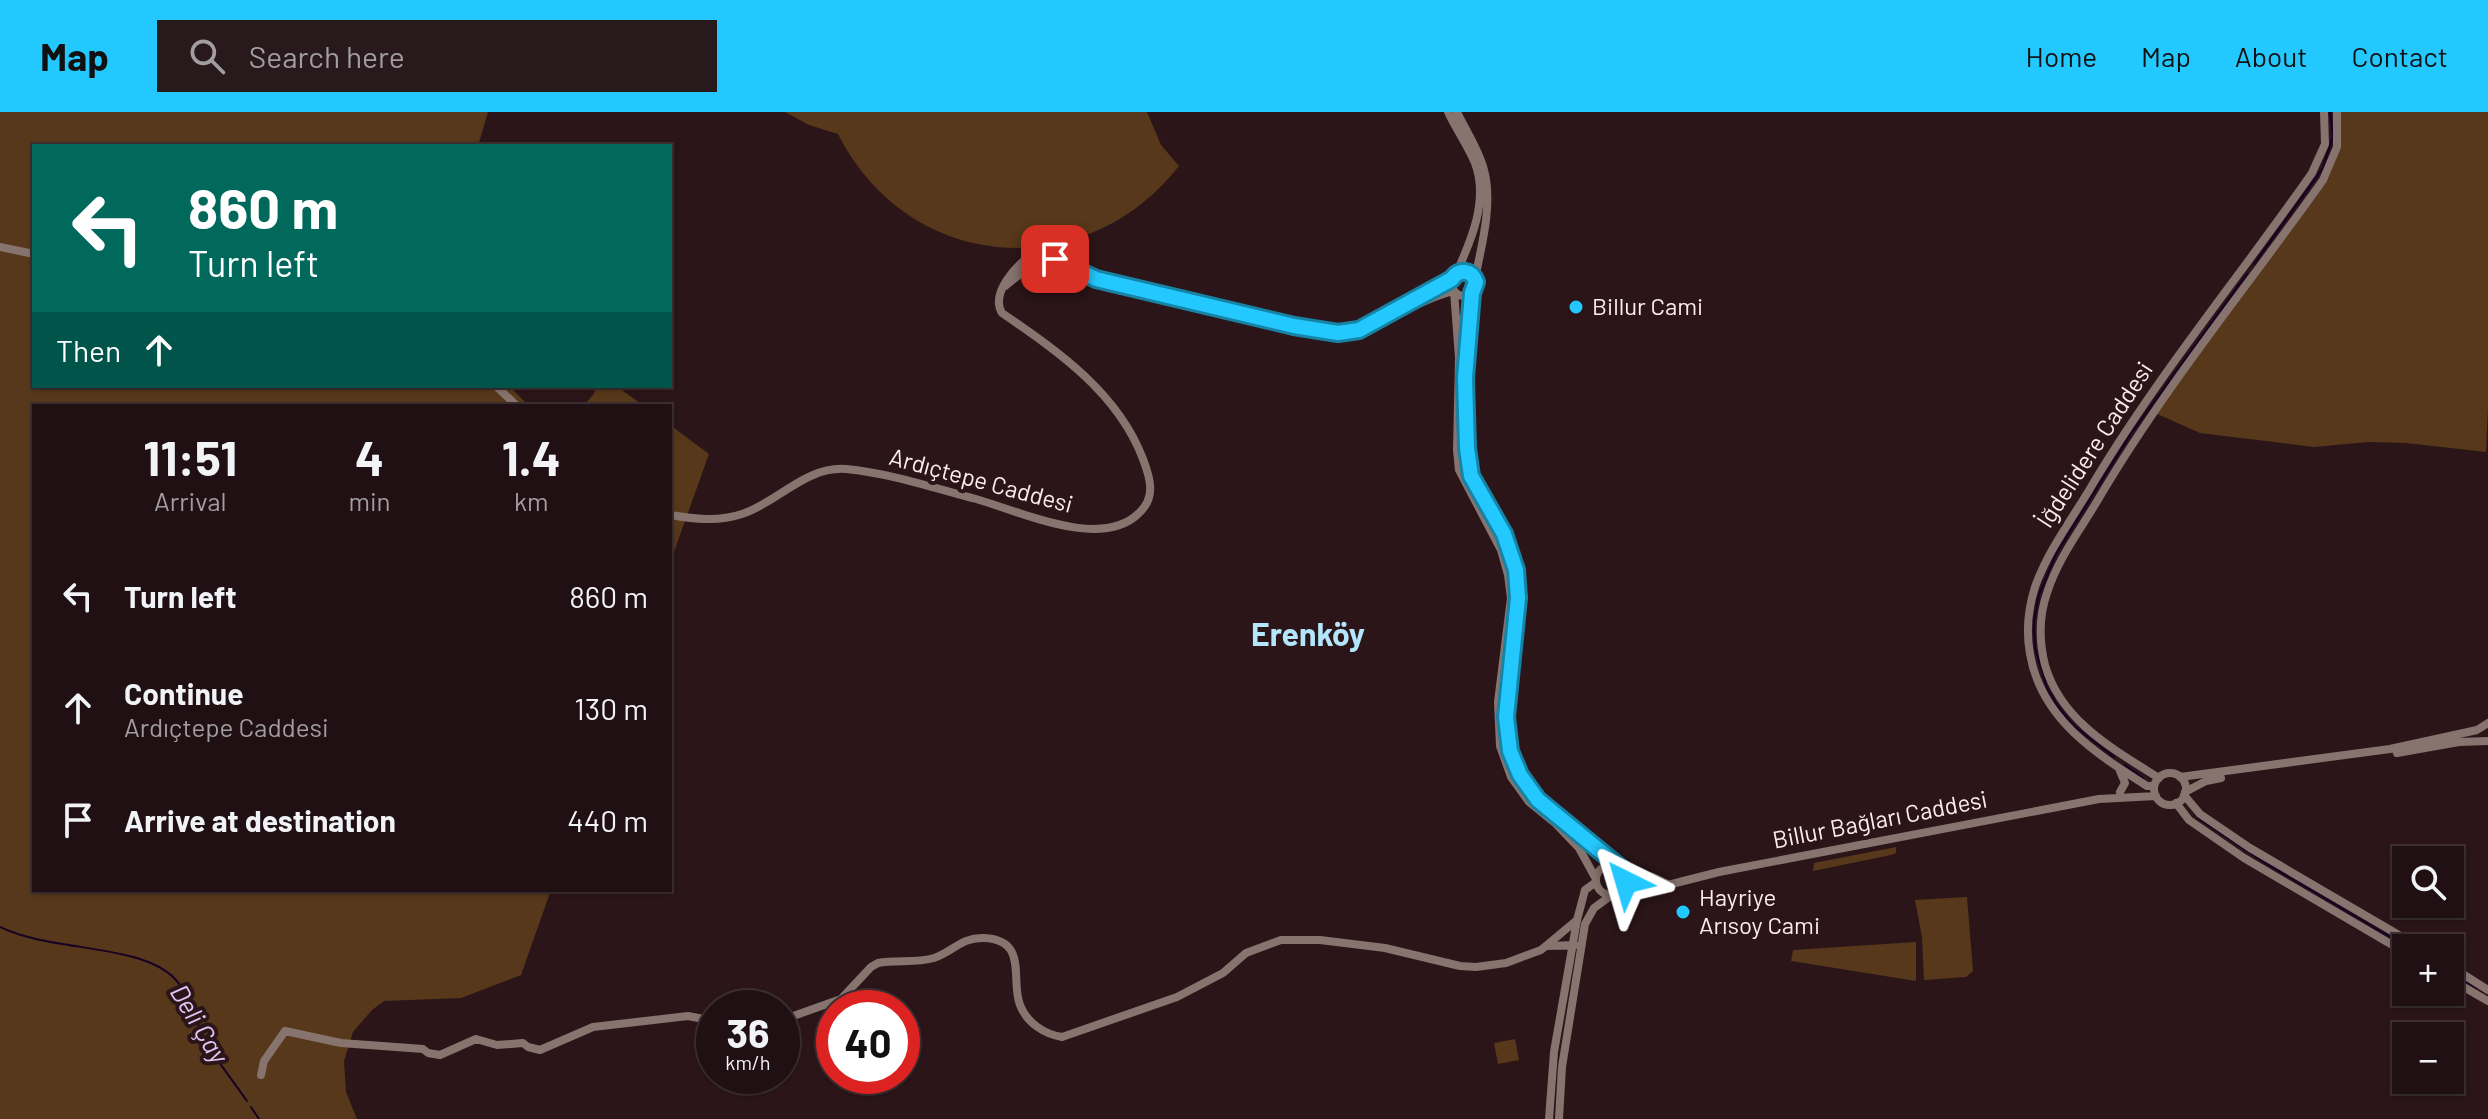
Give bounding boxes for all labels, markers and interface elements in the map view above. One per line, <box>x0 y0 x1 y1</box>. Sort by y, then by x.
search box <box>157 20 717 92</box>
text: Map <box>40 33 109 79</box>
icon: search <box>185 34 229 78</box>
text: Search here <box>249 38 405 74</box>
text: Home <box>2026 39 2097 73</box>
text: Map <box>2141 39 2191 73</box>
text: About <box>2235 39 2307 73</box>
text: Contact <box>2351 39 2448 73</box>
text: 860 m <box>188 173 338 240</box>
icon: left <box>56 176 160 280</box>
pin <box>1021 225 1089 293</box>
icon: arrive <box>1033 237 1077 281</box>
text: Turn left <box>188 241 319 284</box>
place label: Billur Cami <box>1592 291 1703 320</box>
marker: Billur Cami <box>1567 298 1585 316</box>
icon: ahead <box>137 328 181 372</box>
text: Then <box>56 332 121 368</box>
street label: İğdelidere Caddesi <box>2029 356 2158 533</box>
text: 11:51 <box>143 428 237 486</box>
text: 4 <box>355 428 384 486</box>
text: 1.4 <box>502 428 561 486</box>
street label: Ardıçtepe Caddesi <box>886 441 1076 518</box>
text: Arrival <box>154 485 227 516</box>
text: min <box>348 485 391 516</box>
text: km <box>514 485 549 516</box>
icon: left <box>56 574 100 618</box>
text: Turn left <box>124 578 237 614</box>
text: 860 m <box>569 578 648 614</box>
district label: Erenköy <box>1251 614 1365 652</box>
text: Continue <box>124 675 244 711</box>
icon: ahead <box>56 686 100 730</box>
text: 130 m <box>574 690 648 726</box>
text: Ardıçtepe Caddesi <box>124 711 329 742</box>
street label: Billur Bağları Caddesi <box>1770 783 1990 854</box>
icon: arrive <box>56 798 100 842</box>
text: Arrive at destination <box>124 802 396 838</box>
text: 440 m <box>567 802 648 838</box>
position arrow <box>1584 840 1668 924</box>
map controls <box>2392 846 2464 1094</box>
button: search <box>2392 846 2464 918</box>
place label: Hayriye Arısoy Cami <box>1699 882 1820 939</box>
marker: Hayriye Arısoy Cami <box>1674 903 1692 921</box>
button: + <box>2392 934 2464 1006</box>
water label: Deli Çay <box>165 978 237 1070</box>
speed limit sign: 40 <box>816 990 920 1094</box>
text: 36 <box>726 1008 770 1056</box>
button: − <box>2392 1022 2464 1094</box>
text: km/h <box>725 1050 771 1074</box>

